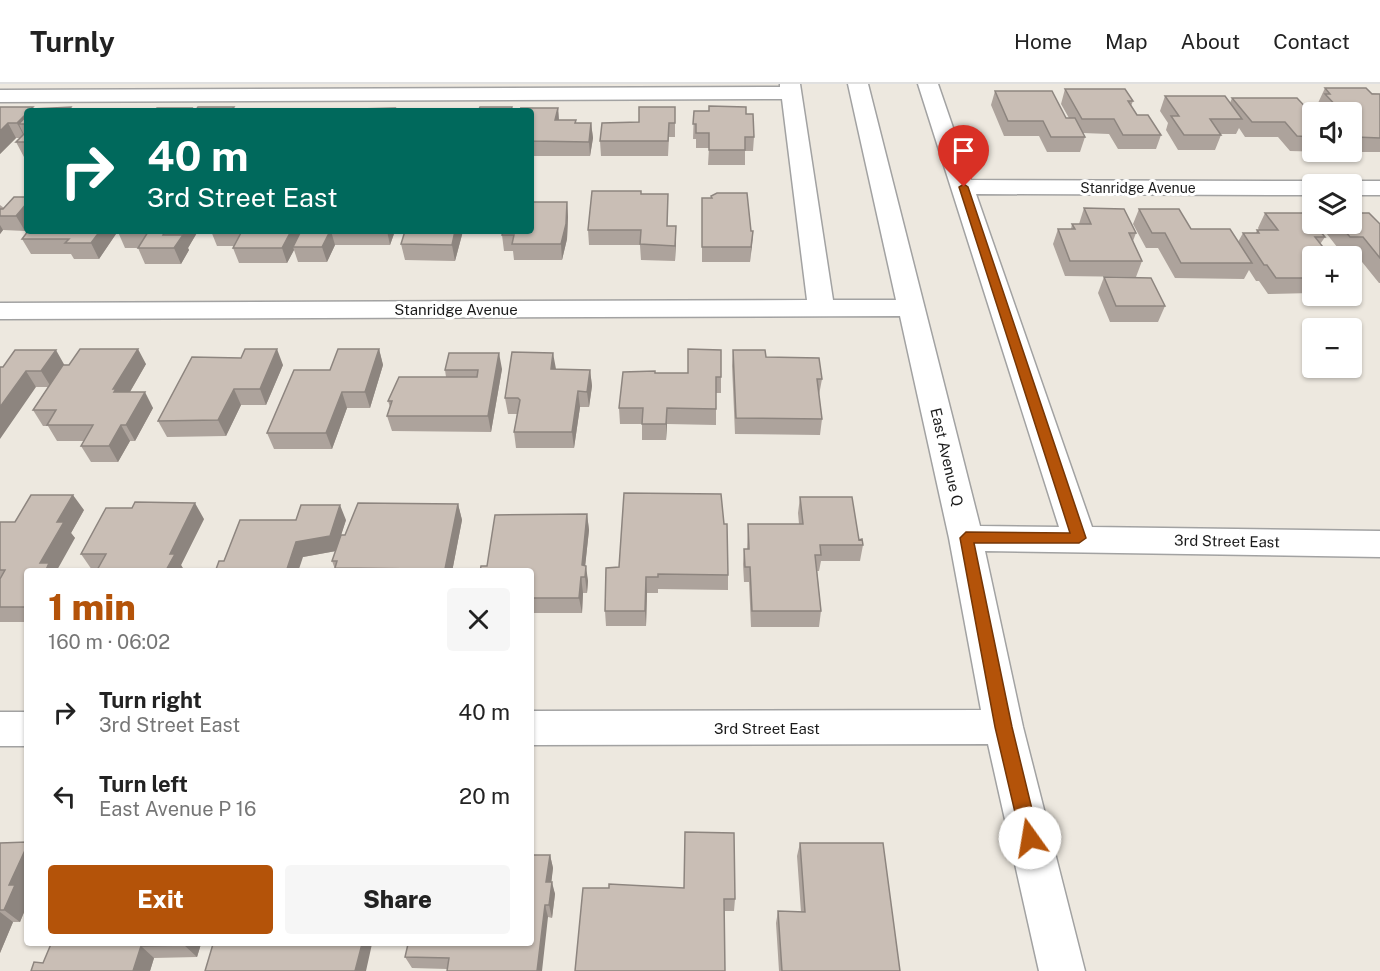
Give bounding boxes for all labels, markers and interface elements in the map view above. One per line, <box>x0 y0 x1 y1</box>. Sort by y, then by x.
text: Turnly <box>30 25 115 58</box>
text: Home <box>1014 29 1072 54</box>
text: Map <box>1105 29 1148 54</box>
text: About <box>1181 29 1240 54</box>
text: Contact <box>1273 29 1350 54</box>
map controls <box>1302 102 1362 378</box>
button: sound <box>1302 102 1362 162</box>
pin <box>938 125 989 187</box>
text: 40 m <box>147 131 249 180</box>
icon: right <box>48 132 126 210</box>
icon: arrive <box>947 134 980 167</box>
button: layers <box>1302 174 1362 234</box>
street label: Stanridge Avenue <box>1080 180 1196 196</box>
text: 3rd Street East <box>147 181 338 213</box>
button: + <box>1302 246 1362 306</box>
street label: Stanridge Avenue <box>394 301 518 318</box>
button: − <box>1302 318 1362 378</box>
street label: East Avenue Q <box>927 406 967 508</box>
street label: 3rd Street East <box>1174 532 1280 550</box>
text: 1 min <box>48 586 136 628</box>
button: close <box>447 588 510 651</box>
text: 160 m · 06:02 <box>48 630 170 654</box>
text: Turn right <box>99 687 202 713</box>
icon: right <box>48 696 81 729</box>
text: 40 m <box>458 699 510 725</box>
text: 3rd Street East <box>99 713 240 737</box>
street label: 3rd Street East <box>714 720 820 737</box>
text: Turn left <box>99 771 188 797</box>
icon: left <box>48 780 81 813</box>
text: 20 m <box>459 783 510 809</box>
text: East Avenue P 16 <box>99 797 256 821</box>
position arrow <box>998 806 1062 870</box>
button: Exit <box>48 865 273 934</box>
button: Share <box>285 865 510 934</box>

